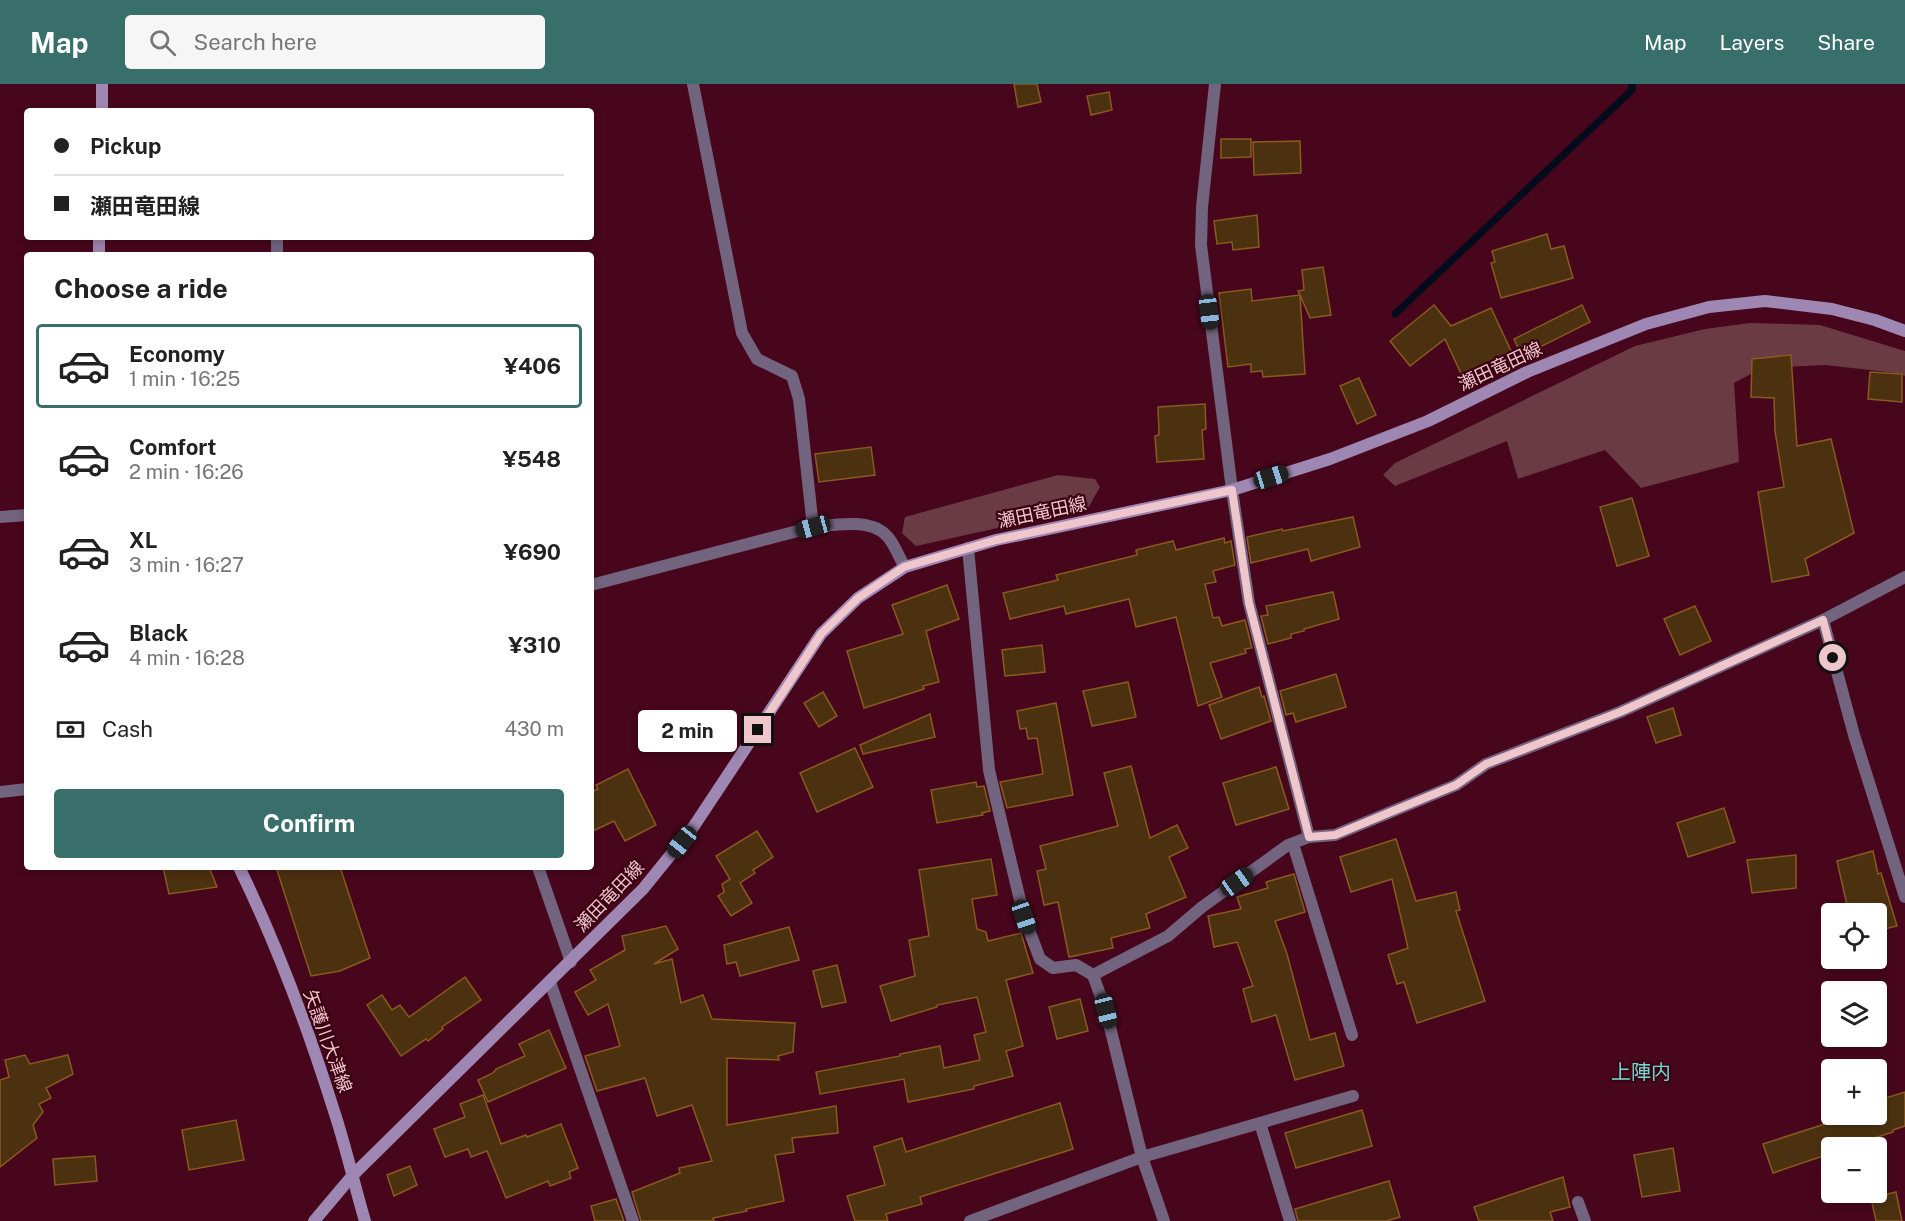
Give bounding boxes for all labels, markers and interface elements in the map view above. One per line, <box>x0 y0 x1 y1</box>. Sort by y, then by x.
search box <box>125 15 545 69</box>
text: Map <box>30 26 89 59</box>
icon: search <box>146 26 179 59</box>
text: Search here <box>194 29 317 55</box>
text: Map <box>1644 30 1687 55</box>
text: Layers <box>1720 30 1784 55</box>
text: Share <box>1817 30 1875 55</box>
text: Pickup <box>90 133 161 159</box>
text: 瀬田竜田線 <box>90 193 200 219</box>
text: Choose a ride <box>54 272 228 304</box>
car <box>1198 293 1220 331</box>
street label: 瀬田竜田線 <box>1455 337 1545 395</box>
icon: car <box>57 339 111 393</box>
text: Economy <box>129 341 225 367</box>
text: ¥406 <box>503 353 561 379</box>
text: 1 min · 16:25 <box>129 367 240 391</box>
icon: car <box>57 432 111 486</box>
text: Comfort <box>129 434 216 460</box>
text: ¥548 <box>502 446 561 472</box>
text: 2 min · 16:26 <box>129 460 244 484</box>
car <box>1251 463 1291 491</box>
street label: 瀬田竜田線 <box>996 492 1088 532</box>
car <box>793 514 833 540</box>
icon: car <box>57 525 111 579</box>
text: XL <box>129 527 157 553</box>
text: ¥690 <box>503 539 561 565</box>
text: 3 min · 16:27 <box>129 553 244 577</box>
icon: car <box>57 618 111 672</box>
text: Black <box>129 620 188 646</box>
text: ¥310 <box>508 632 561 658</box>
route start <box>1819 644 1846 671</box>
text: 4 min · 16:28 <box>129 646 245 670</box>
callout: 2 min <box>638 709 737 751</box>
icon: cash <box>54 713 87 746</box>
text: Cash <box>102 716 153 742</box>
route end <box>744 716 771 743</box>
text: 430 m <box>505 717 564 741</box>
text: 2 min <box>661 719 714 743</box>
button: Confirm <box>54 789 564 858</box>
car <box>664 822 700 862</box>
street label: 瀬田竜田線 <box>570 856 648 936</box>
car <box>1217 864 1257 900</box>
car <box>1010 897 1038 937</box>
map controls <box>1821 903 1887 1203</box>
button: locate <box>1821 903 1887 969</box>
button: layers <box>1821 981 1887 1047</box>
street label: 矢護川大津線 <box>300 987 356 1095</box>
car <box>1093 991 1119 1031</box>
button: + <box>1821 1059 1887 1125</box>
district label: 上陣内 <box>1611 1060 1671 1084</box>
button: − <box>1821 1137 1887 1203</box>

